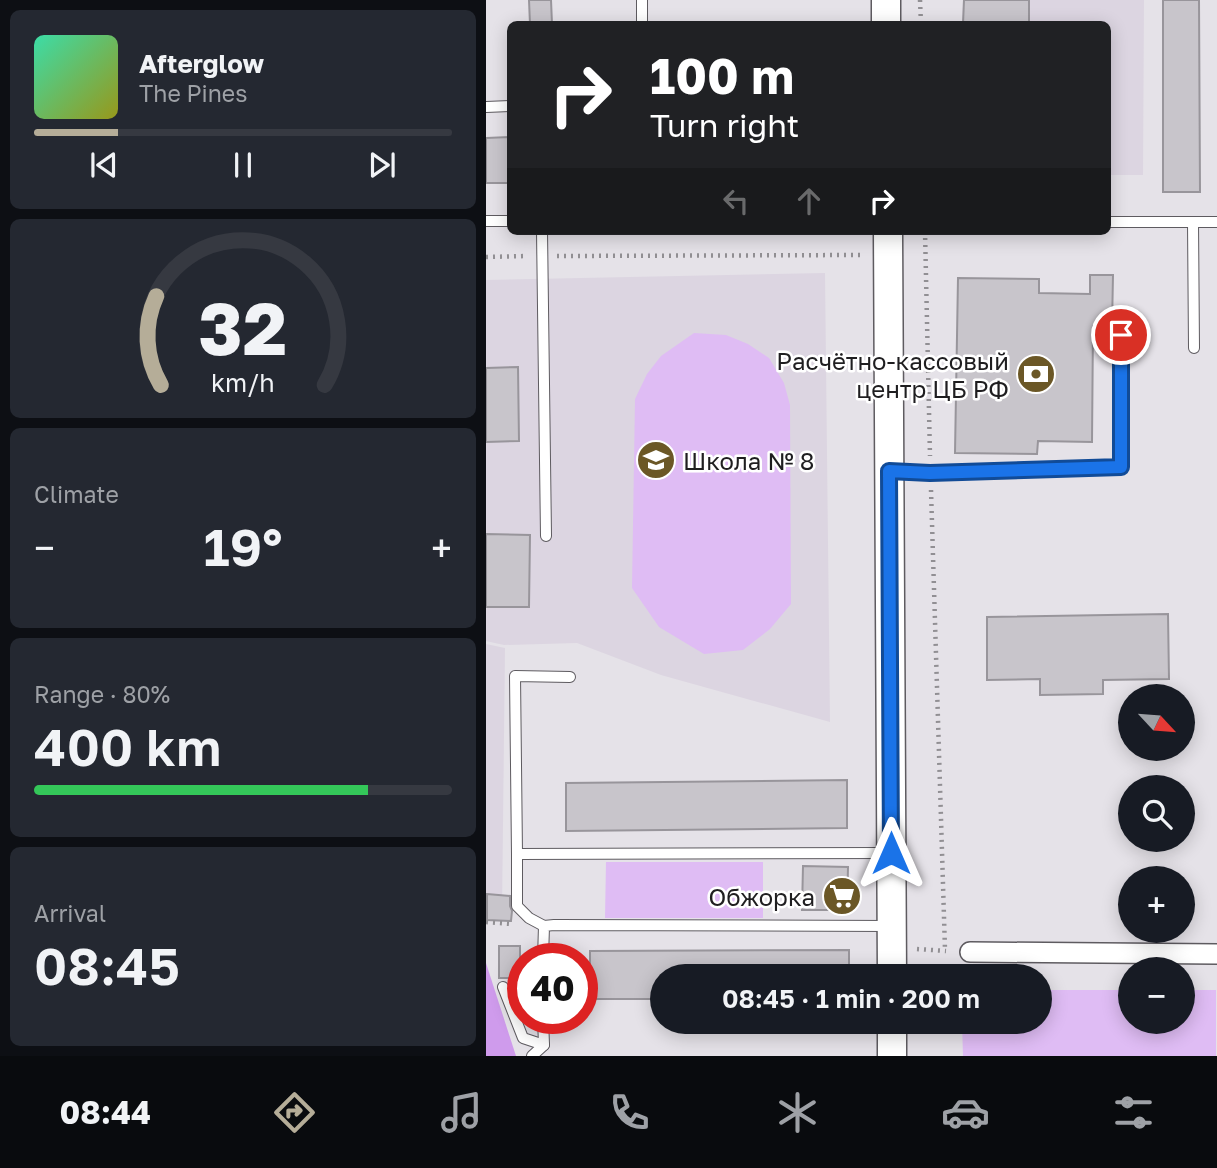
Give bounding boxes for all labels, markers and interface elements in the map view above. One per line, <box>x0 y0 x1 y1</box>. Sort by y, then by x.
text: 100 m <box>650 46 794 105</box>
text: Afterglow <box>139 48 264 79</box>
icon: right <box>535 49 626 140</box>
text: The Pines <box>139 79 247 107</box>
text: Turn right <box>650 106 799 144</box>
icon: previous <box>85 146 123 184</box>
icon: pause <box>224 146 262 184</box>
icon: next <box>363 146 401 184</box>
icon: left <box>717 182 755 220</box>
icon: ahead <box>790 182 828 220</box>
icon: right <box>863 182 901 220</box>
text: 32 <box>199 284 287 371</box>
pin <box>1091 305 1151 365</box>
icon: arrive <box>1102 316 1140 354</box>
place label: Расчётно-кассовый центр ЦБ РФ <box>776 346 1009 403</box>
bank icon: Расчётно-кассовый центр ЦБ РФ <box>1015 353 1057 395</box>
text: km/h <box>211 367 275 398</box>
school or university icon: Школа № 8 <box>635 439 677 481</box>
place label: Школа № 8 <box>683 446 814 475</box>
text: Climate <box>34 480 119 508</box>
text: 19° <box>204 515 282 577</box>
text: − <box>34 525 55 570</box>
text: + <box>431 525 452 570</box>
text: Range · 80% <box>34 680 170 708</box>
north arrow <box>1118 684 1195 761</box>
map controls <box>1118 684 1195 1034</box>
text: 400 km <box>34 715 222 777</box>
button: search <box>1118 775 1195 852</box>
position arrow <box>854 816 928 890</box>
button: + <box>1118 866 1195 943</box>
supermarket icon: Обжорка <box>821 875 863 917</box>
place label: Обжорка <box>708 882 815 911</box>
text: Arrival <box>34 899 106 927</box>
text: 08:45 <box>34 934 180 996</box>
speed limit sign: 40 <box>507 943 598 1034</box>
button: − <box>1118 957 1195 1034</box>
text: 08:45 · 1 min · 200 m <box>722 983 980 1014</box>
icon: directions <box>270 1088 319 1137</box>
icon: music <box>437 1088 486 1137</box>
icon: phone <box>605 1088 654 1137</box>
icon: climate <box>773 1088 822 1137</box>
icon: car <box>941 1088 990 1137</box>
icon: filters <box>1109 1088 1158 1137</box>
text: 08:44 <box>59 1093 151 1131</box>

